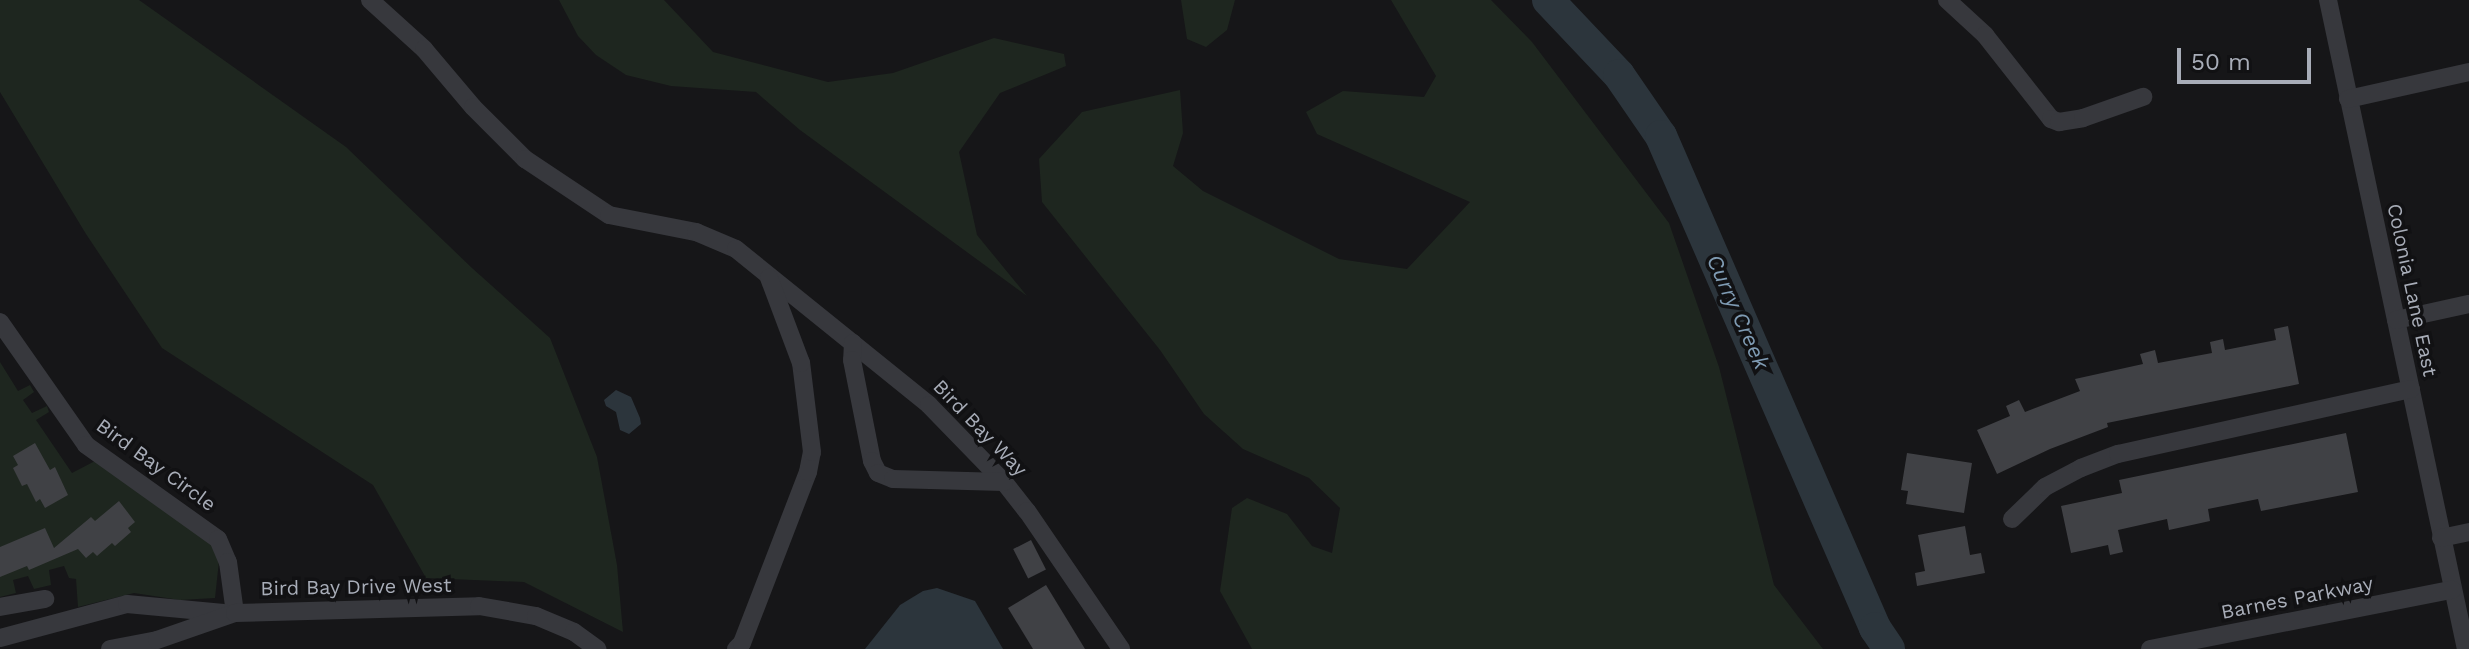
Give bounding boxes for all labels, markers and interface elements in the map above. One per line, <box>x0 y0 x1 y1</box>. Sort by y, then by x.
scale bar <box>2181 32 2315 82</box>
text: 50 m <box>2191 48 2251 76</box>
street label: Colonia Lane East <box>2382 201 2442 379</box>
water label: Curry Creek <box>1701 250 1775 374</box>
street label: Bird Bay Way <box>928 374 1032 482</box>
street label: Bird Bay Circle <box>91 413 221 517</box>
street label: Barnes Parkway <box>2219 571 2375 625</box>
street label: Bird Bay Drive West <box>260 573 452 601</box>

